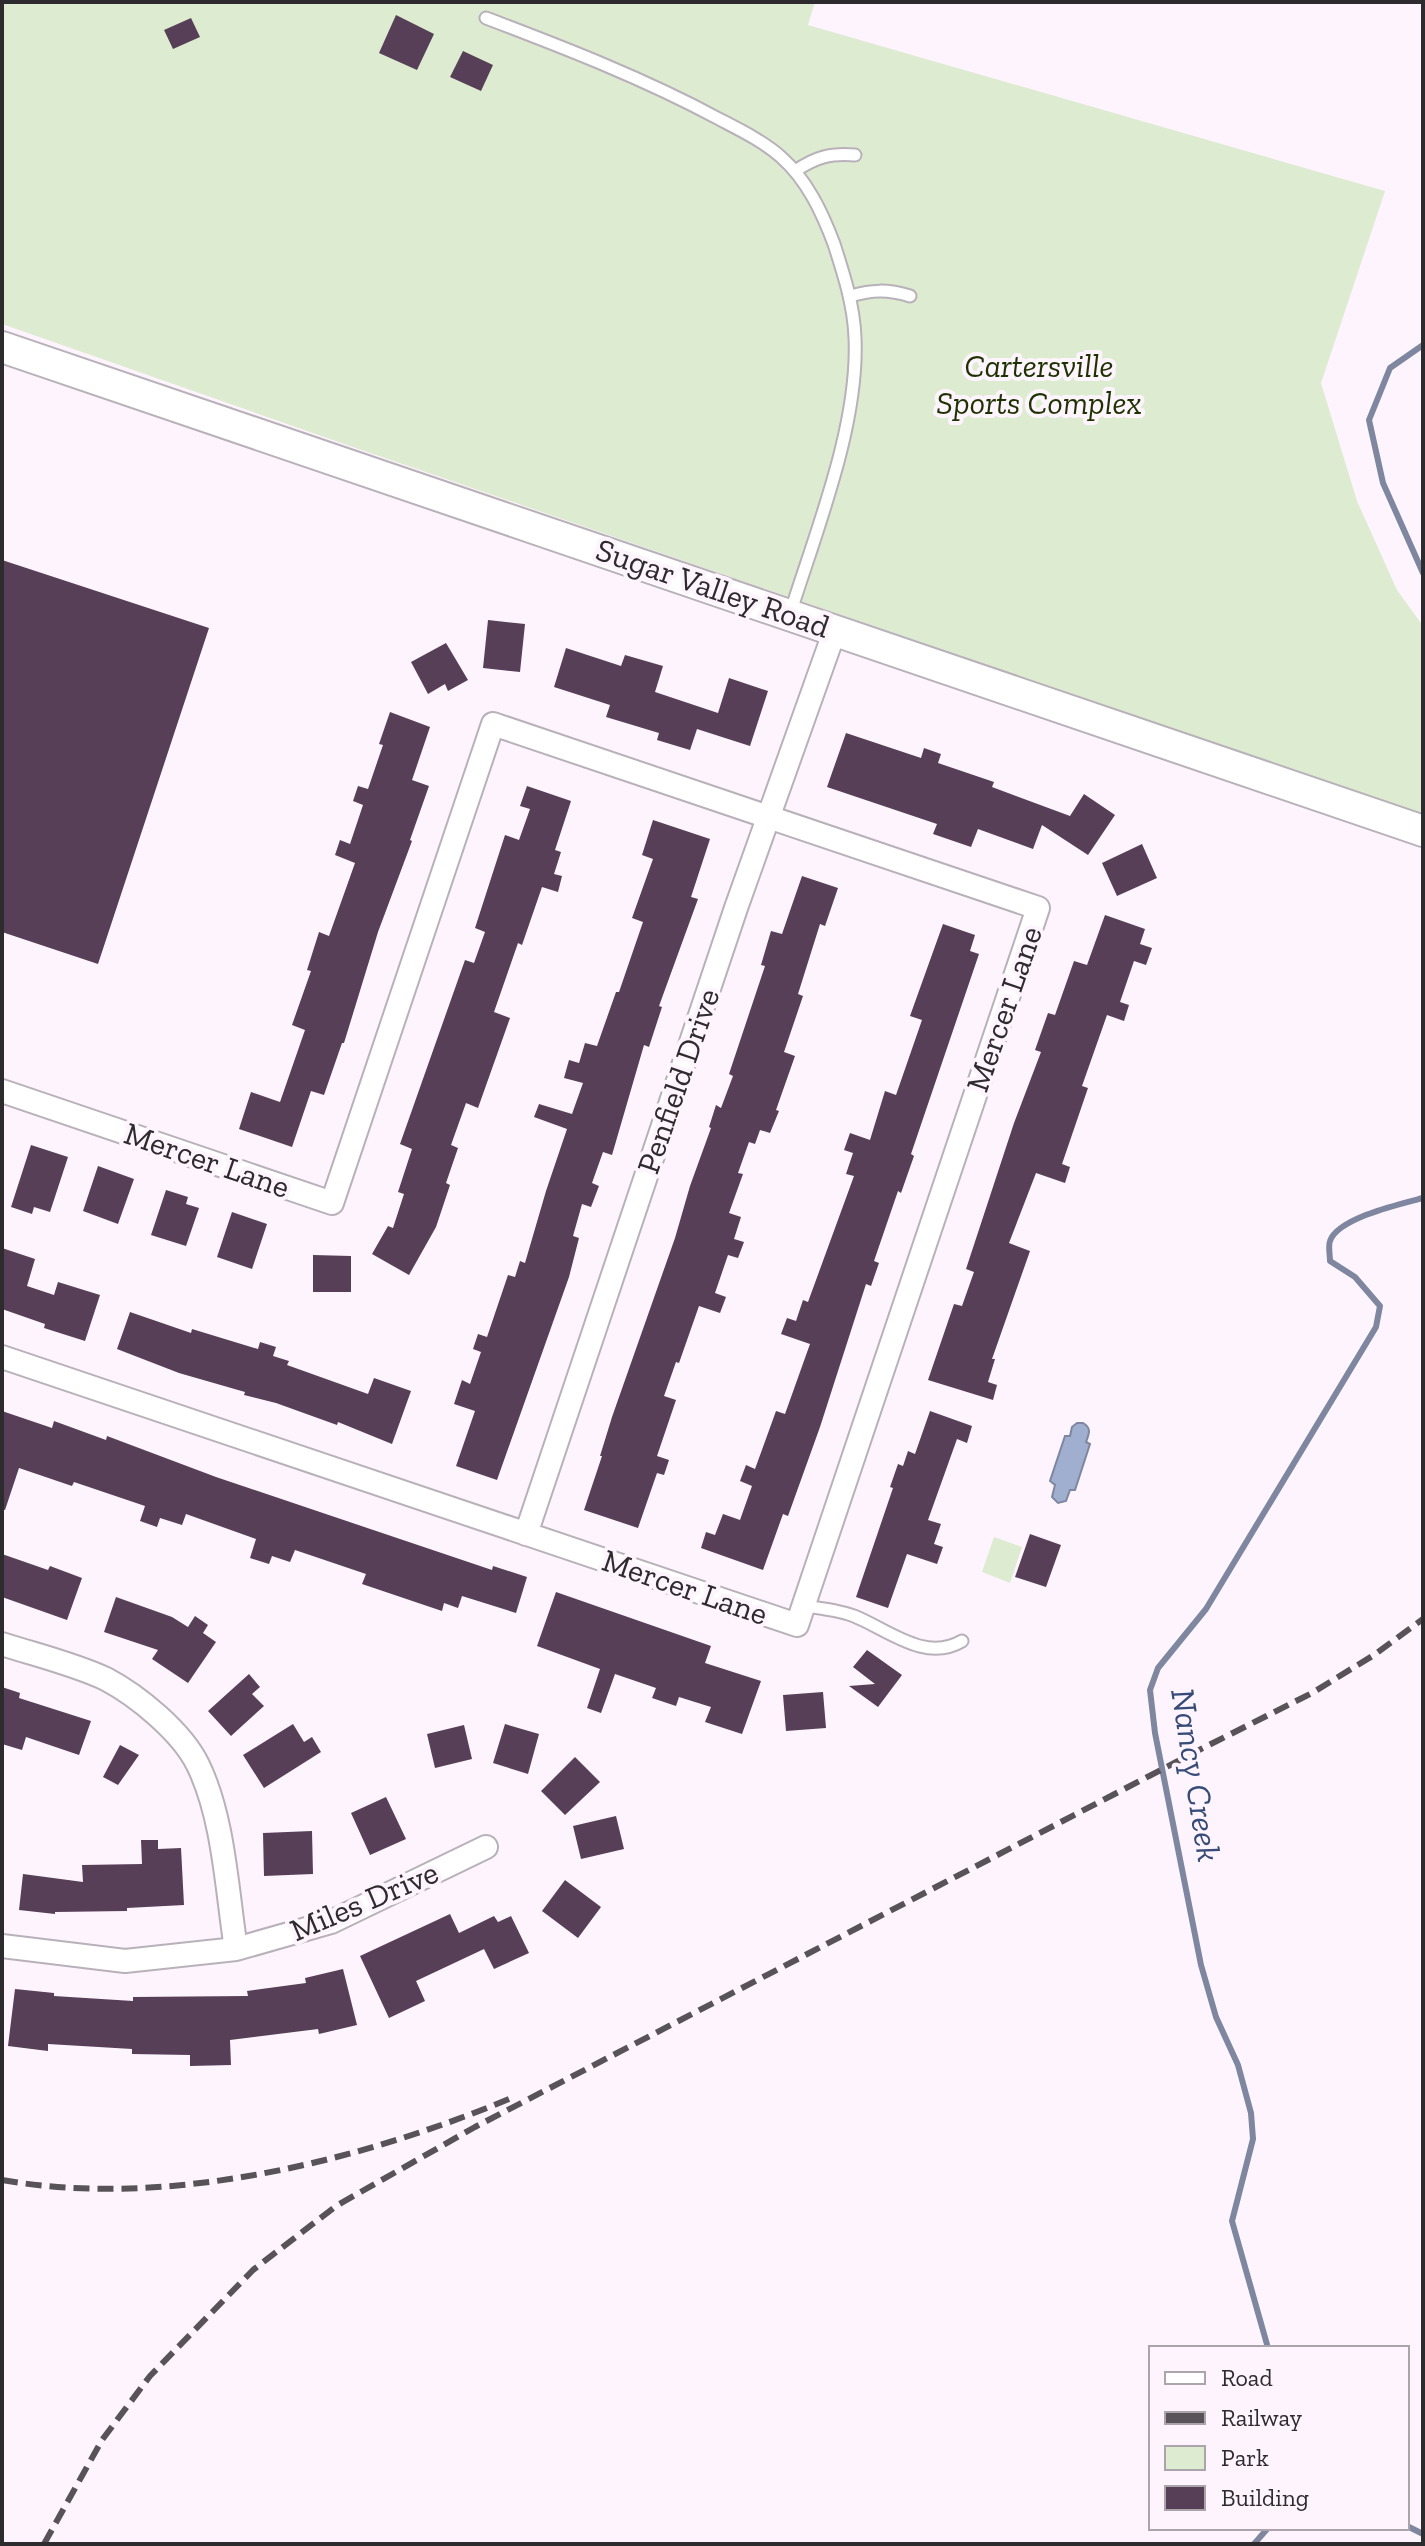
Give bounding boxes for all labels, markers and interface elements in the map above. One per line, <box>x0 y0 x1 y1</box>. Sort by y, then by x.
park label: Cartersville Sports Complex <box>936 347 1142 422</box>
street label: Sugar Valley Road <box>591 530 835 646</box>
street label: Mercer Lane <box>958 921 1050 1097</box>
street label: Penfield Drive <box>629 984 727 1178</box>
street label: Mercer Lane <box>119 1114 295 1206</box>
street label: Mercer Lane <box>597 1541 773 1633</box>
water label: Nancy Creek <box>1162 1685 1230 1865</box>
street label: Miles Drive <box>284 1853 444 1949</box>
legend <box>1149 2346 1409 2530</box>
text: Road <box>1221 2363 1273 2392</box>
text: Railway <box>1221 2403 1303 2432</box>
text: Park <box>1221 2443 1269 2472</box>
text: Building <box>1221 2483 1309 2512</box>

